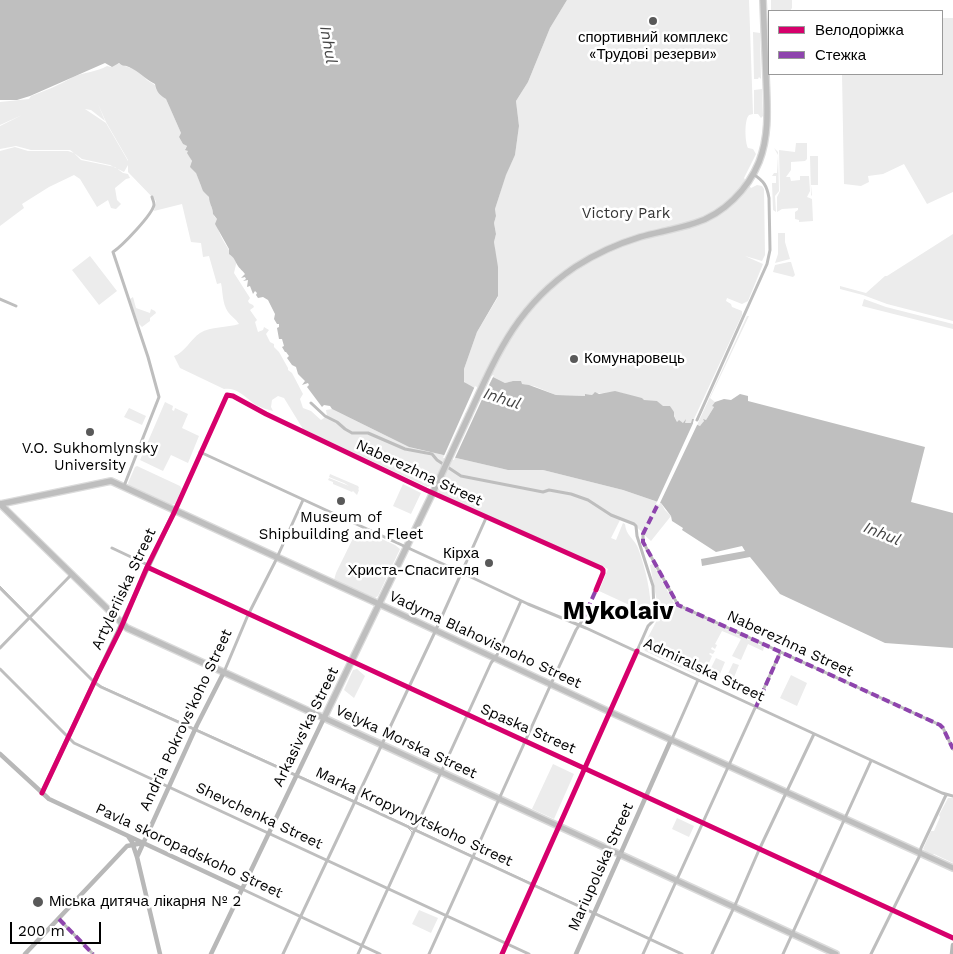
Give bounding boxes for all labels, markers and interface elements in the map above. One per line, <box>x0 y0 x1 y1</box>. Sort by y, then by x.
legend <box>768 10 943 75</box>
marker: спортивний комплекс «Трудові резерви» <box>647 15 659 27</box>
text: Велодоріжка <box>815 21 904 39</box>
water label: Inhul <box>315 25 341 65</box>
place label: спортивний комплекс «Трудові резерви» <box>578 29 728 64</box>
text: Стежка <box>815 46 866 64</box>
park label: Victory Park <box>582 205 670 223</box>
place label: Комунаровець <box>584 350 685 368</box>
marker: Комунаровець <box>568 353 580 365</box>
water label: Inhul <box>481 384 523 414</box>
marker: V.O. Sukhomlynsky University <box>84 426 96 438</box>
street label: Naberezhna Street <box>353 436 485 510</box>
place label: V.O. Sukhomlynsky University <box>22 440 158 475</box>
marker: Museum of Shipbuilding and Fleet <box>335 495 347 507</box>
place label: Museum of Shipbuilding and Fleet <box>259 509 423 544</box>
water label: Inhul <box>861 518 903 550</box>
street label: Artyleriiska Street <box>88 525 160 653</box>
place label: Кірха Христа-Спасителя <box>347 545 479 580</box>
marker: Кірха Христа-Спасителя <box>483 557 495 569</box>
street label: Vadyma Blahovisnoho Street <box>386 587 584 693</box>
district label: Mykolaiv <box>563 597 673 627</box>
street label: Naberezhna Street <box>724 607 856 681</box>
street label: Andria Pokrovs'koho Street <box>136 626 236 814</box>
street label: Admiralska Street <box>641 634 767 706</box>
street label: Arkasivs'ka Street <box>269 664 343 790</box>
street label: Spaska Street <box>478 700 578 758</box>
street label: Velyka Morska Street <box>332 701 480 783</box>
street label: Marka Kropyvnytskoho Street <box>313 763 515 871</box>
street label: Shevchenka Street <box>193 779 325 853</box>
street label: Pavla skoropadskoho Street <box>93 800 285 902</box>
street label: Mariupolska Street <box>565 800 637 934</box>
place label: Міська дитяча лікарня № 2 <box>49 893 241 911</box>
marker: Міська дитяча лікарня № 2 <box>31 895 45 909</box>
scale bar <box>12 912 104 944</box>
text: 200 m <box>18 922 65 940</box>

